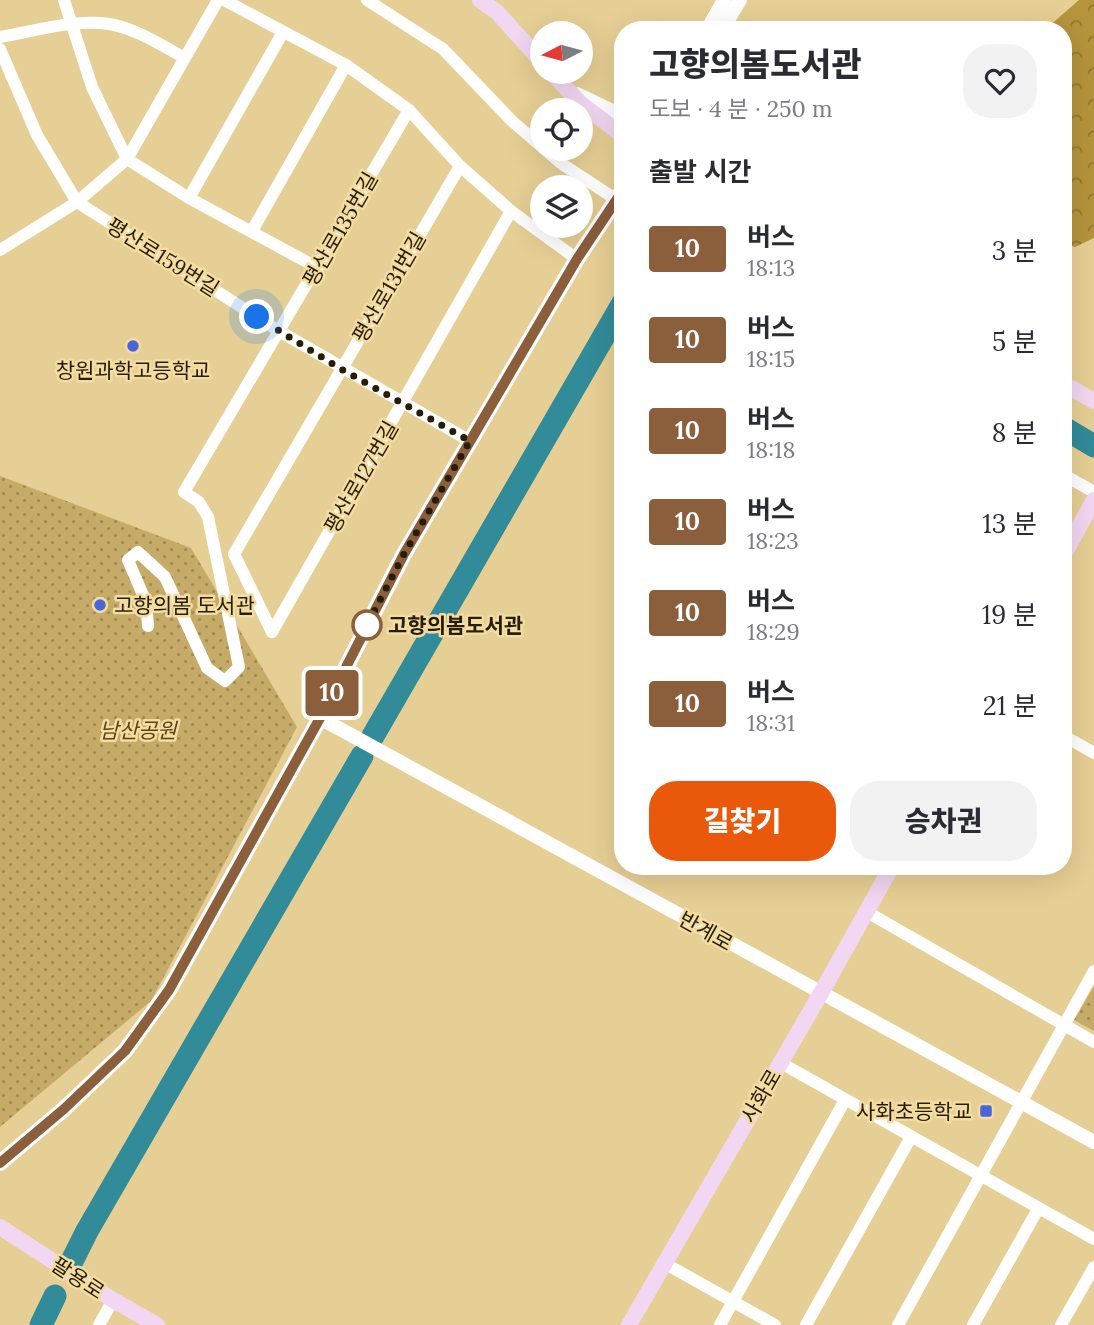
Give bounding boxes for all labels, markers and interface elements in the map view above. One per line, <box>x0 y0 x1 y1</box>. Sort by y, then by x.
north arrow <box>530 21 593 84</box>
map controls <box>530 21 593 238</box>
text: 고향의봄도서관 <box>649 43 862 85</box>
button: heart <box>963 44 1037 118</box>
text: 도보 · 4 분 · 250 m <box>649 94 832 123</box>
button: locate <box>530 98 593 161</box>
text: 출발 시간 <box>649 155 752 188</box>
street label: 평산로135번길 <box>296 167 384 291</box>
button: layers <box>530 175 593 238</box>
street label: 평산로159번길 <box>102 212 224 302</box>
text: 버스 <box>747 220 795 253</box>
street label: 평산로131번길 <box>346 227 432 347</box>
text: 10 <box>675 233 700 264</box>
text: 3 분 <box>992 234 1037 267</box>
text: 18:13 <box>747 253 795 282</box>
your location <box>239 299 274 334</box>
text: 버스 <box>747 311 795 344</box>
text: 10 <box>675 324 700 355</box>
text: 5 분 <box>992 325 1037 358</box>
marker: 창원과학고등학교 <box>125 338 141 354</box>
text: 18:15 <box>747 344 795 373</box>
place label: 창원과학고등학교 <box>56 357 210 384</box>
text: 버스 <box>747 402 795 435</box>
text: 10 <box>675 415 700 446</box>
street label: 평산로127번길 <box>318 416 404 538</box>
text: 8 분 <box>992 416 1037 449</box>
text: 18:18 <box>747 435 795 464</box>
text: 버스 <box>747 493 795 526</box>
text: 10 <box>675 506 700 537</box>
text: 13 분 <box>982 507 1037 540</box>
text: 18:23 <box>747 526 799 555</box>
text: 버스 <box>747 584 795 617</box>
place label: 고향의봄 도서관 <box>114 592 255 619</box>
marker: 고향의봄 도서관 <box>92 597 108 613</box>
text: 10 <box>675 597 700 628</box>
text: 19 분 <box>982 598 1037 631</box>
marker: 고향의봄도서관 <box>352 610 382 640</box>
place label: 고향의봄도서관 <box>388 612 523 639</box>
text: 18:29 <box>747 617 800 646</box>
line badge: 10 <box>300 670 364 716</box>
text: 버스 <box>747 675 795 708</box>
text: 10 <box>319 677 345 708</box>
text: 10 <box>675 688 700 719</box>
text: 21 분 <box>983 689 1037 722</box>
text: 18:31 <box>747 708 795 737</box>
park label: 남산공원 <box>99 717 178 744</box>
button: 길찾기 <box>649 781 836 861</box>
button: 승차권 <box>850 781 1037 861</box>
street label: 반계로 <box>674 905 738 957</box>
street label: 사화로 <box>735 1064 787 1128</box>
place label: 사화초등학교 <box>856 1098 972 1125</box>
marker: 사화초등학교 <box>978 1103 994 1119</box>
street label: 팔용로 <box>46 1251 110 1305</box>

